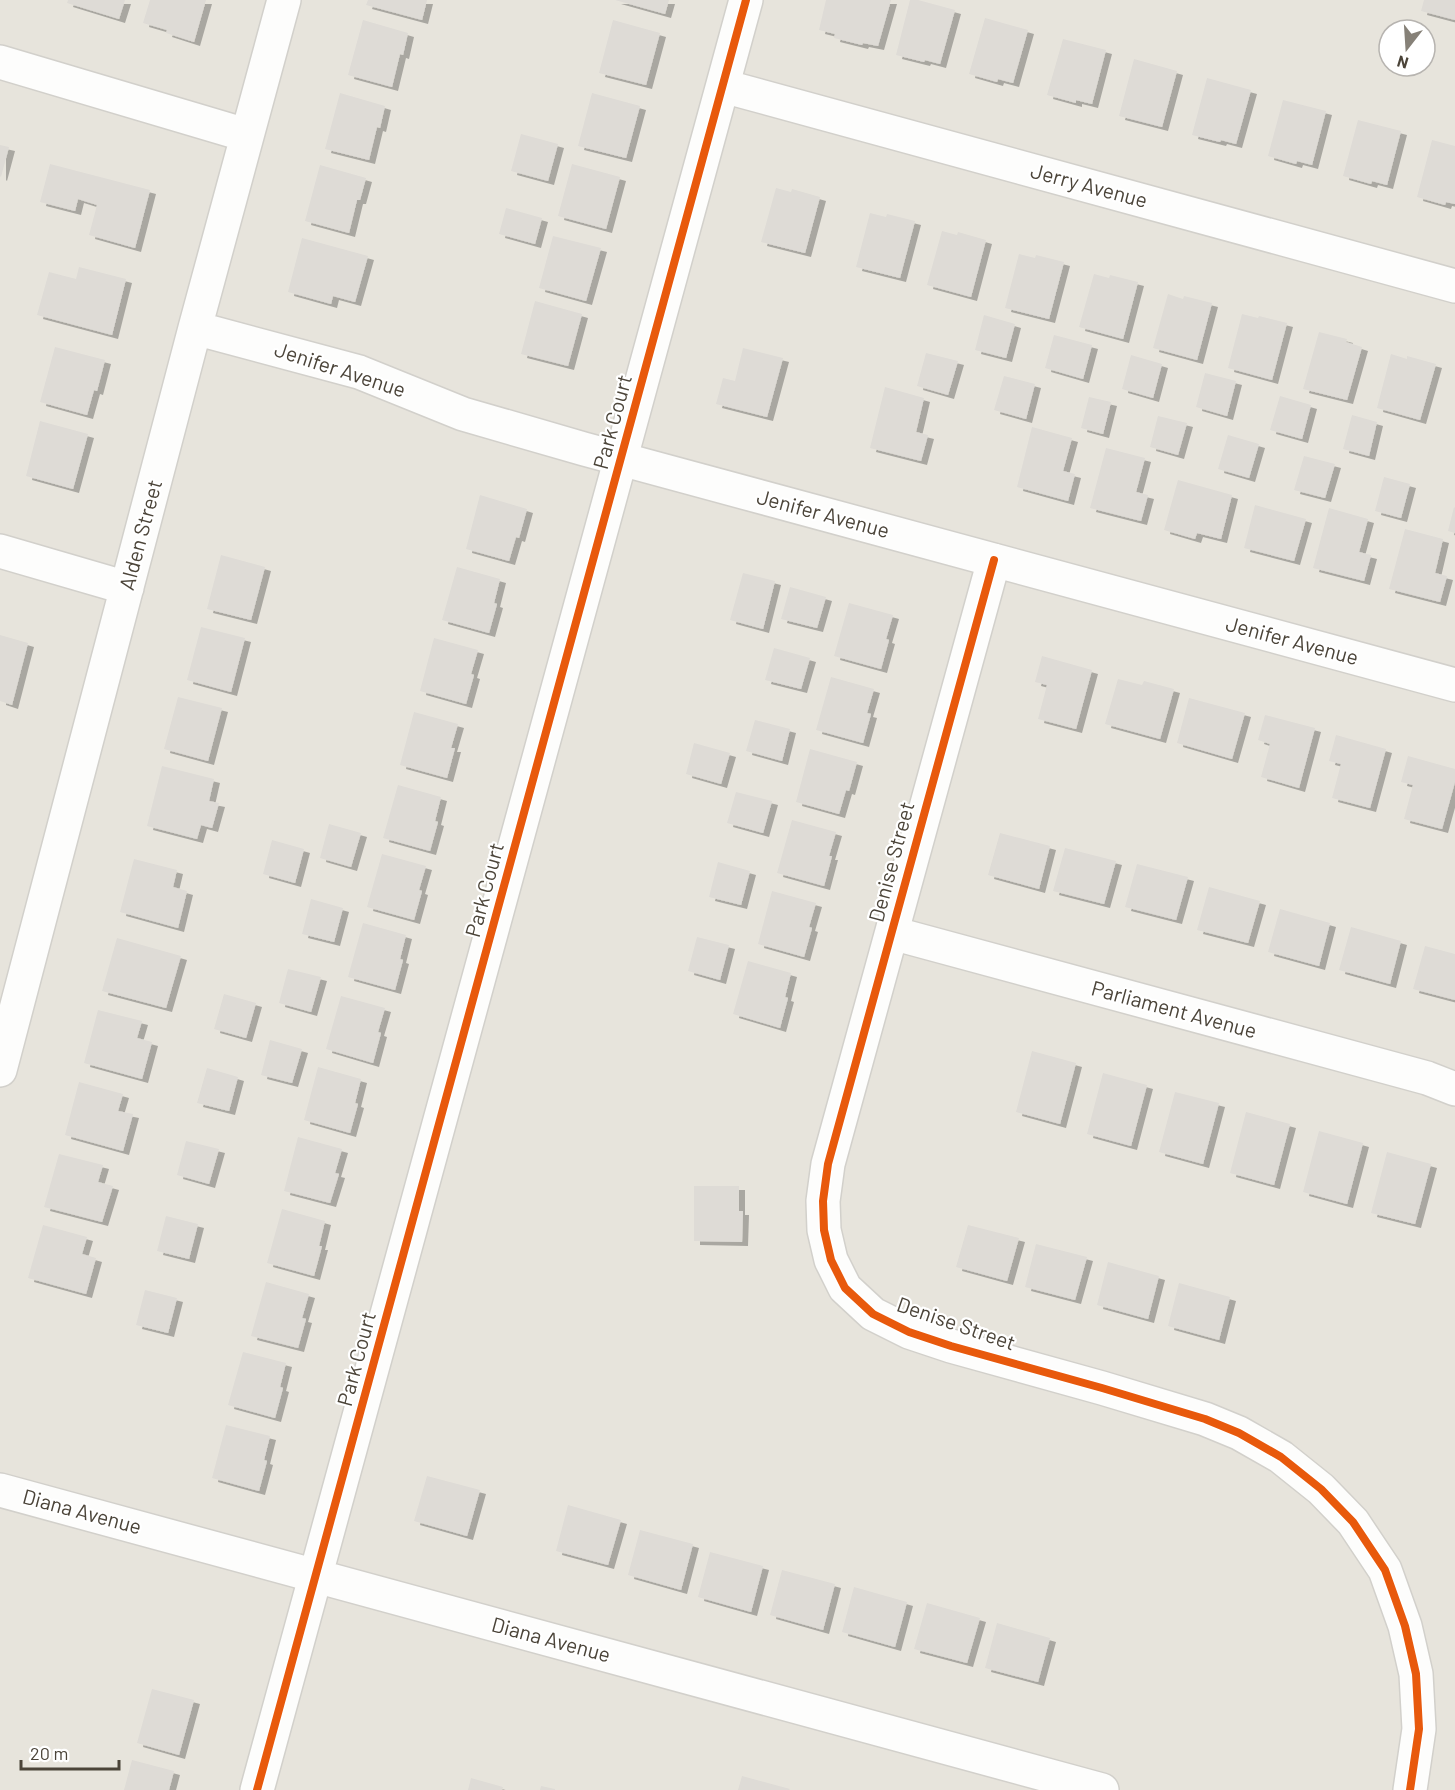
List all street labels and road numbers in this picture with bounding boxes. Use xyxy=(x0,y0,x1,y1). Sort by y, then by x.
street label: Jerry Avenue xyxy=(1028,157,1150,212)
street label: Jenifer Avenue xyxy=(272,336,409,402)
street label: Park Court xyxy=(587,372,636,471)
street label: Alden Street xyxy=(113,477,166,592)
street label: Jenifer Avenue xyxy=(754,483,892,542)
street label: Jenifer Avenue xyxy=(1223,610,1361,669)
street label: Denise Street xyxy=(862,799,919,925)
street label: Park Court xyxy=(459,840,508,939)
street label: Parliament Avenue xyxy=(1089,974,1260,1043)
street label: Denise Street xyxy=(894,1291,1019,1355)
street label: Park Court xyxy=(331,1309,380,1408)
street label: Diana Avenue xyxy=(20,1483,145,1538)
street label: Diana Avenue xyxy=(489,1611,614,1666)

